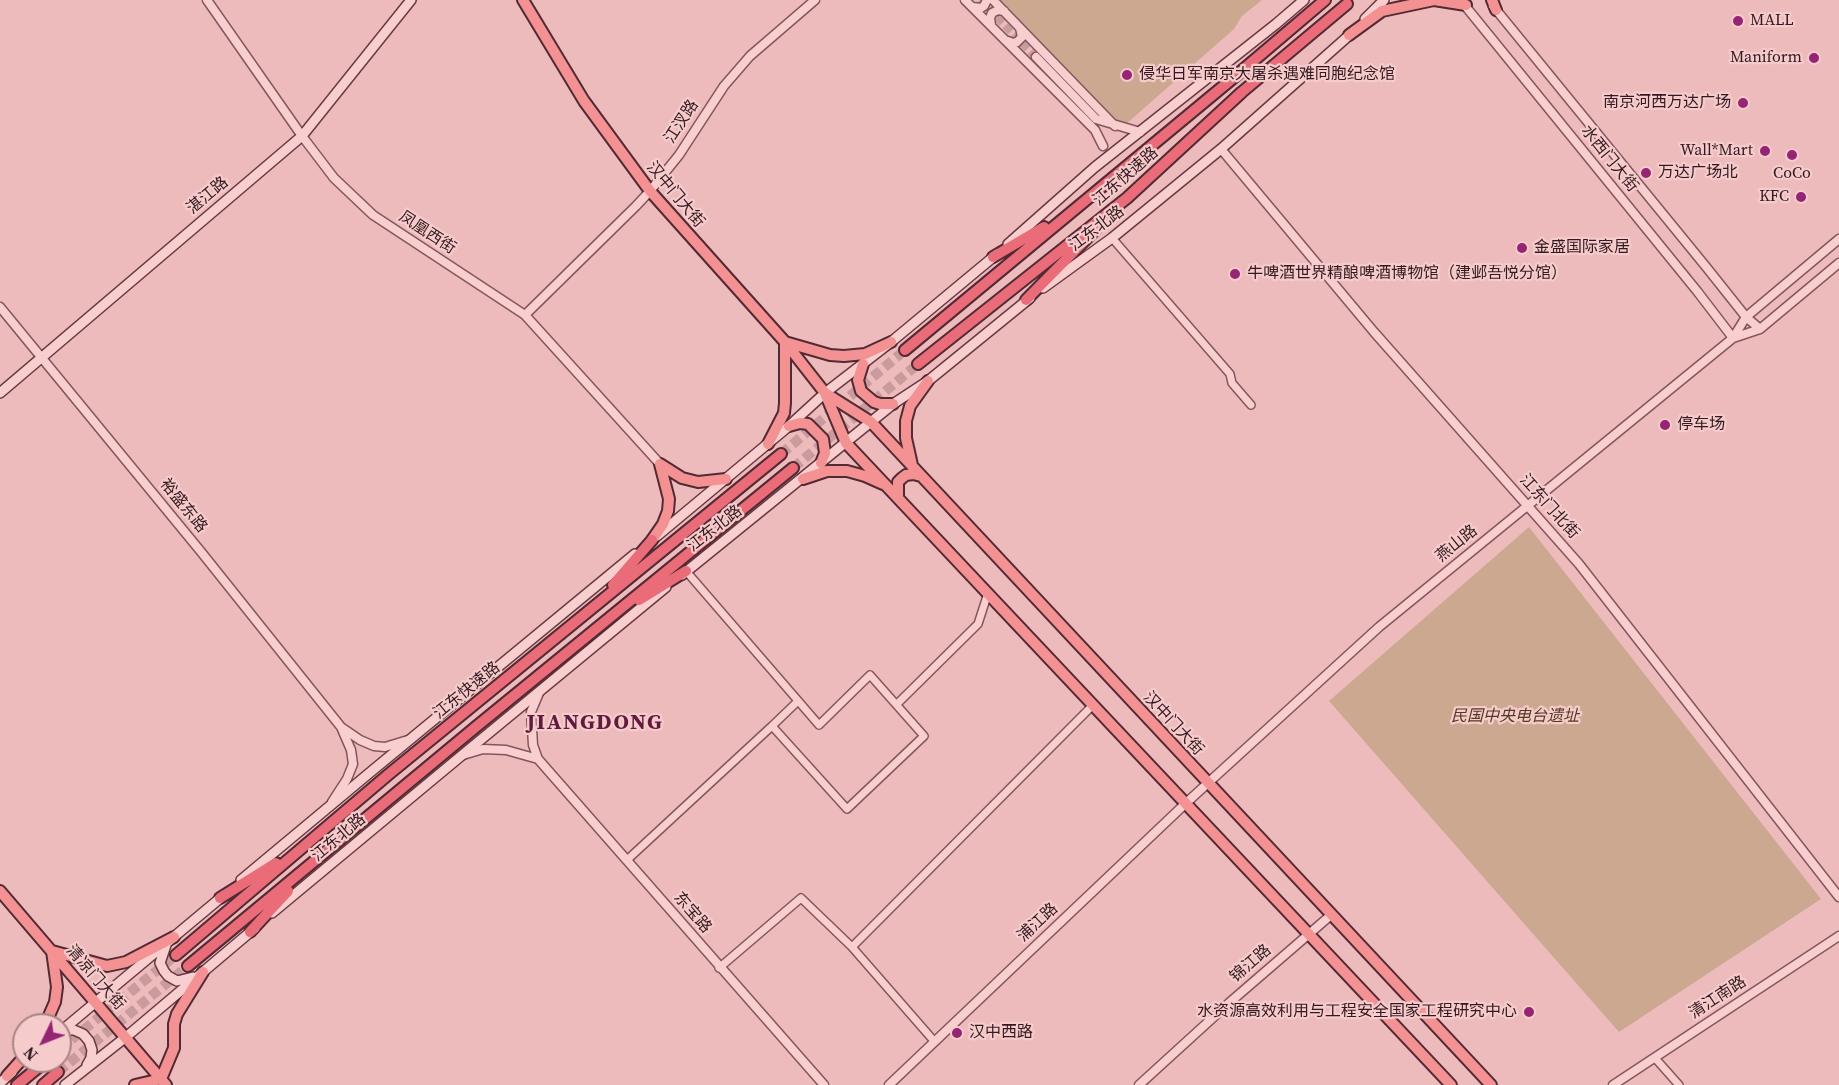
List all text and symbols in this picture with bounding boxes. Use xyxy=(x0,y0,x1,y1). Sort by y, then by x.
place label: MALL xyxy=(1750,11,1794,31)
marker: MALL xyxy=(1731,14,1745,28)
place label: Maniform xyxy=(1730,48,1802,68)
marker: Maniform xyxy=(1807,51,1821,65)
place label: 侵华日军南京大屠杀遇难同胞纪念馆 xyxy=(1139,65,1395,85)
marker: 侵华日军南京大屠杀遇难同胞纪念馆 xyxy=(1120,68,1134,82)
place label: 南京河西万达广场 xyxy=(1603,93,1731,113)
marker: 南京河西万达广场 xyxy=(1736,96,1750,110)
street label: 江汊路 xyxy=(661,97,703,147)
street label: 水西门大街 xyxy=(1576,122,1642,196)
place label: Wall*Mart xyxy=(1680,141,1753,161)
street label: 江东快速路 xyxy=(1090,144,1162,210)
marker: Wall*Mart xyxy=(1758,144,1772,158)
marker: CoCo xyxy=(1785,148,1799,162)
street label: 汉中门大街 xyxy=(642,158,708,232)
place label: 万达广场北 xyxy=(1658,163,1738,183)
place label: CoCo xyxy=(1773,164,1811,184)
marker: 万达广场北 xyxy=(1639,166,1653,180)
street label: 湛江路 xyxy=(183,173,233,219)
place label: KFC xyxy=(1759,187,1789,207)
marker: KFC xyxy=(1794,190,1808,204)
street label: 江东北路 xyxy=(1066,202,1128,256)
street label: 凤凰西街 xyxy=(395,208,459,258)
place label: 金盛国际家居 xyxy=(1534,238,1630,258)
marker: 金盛国际家居 xyxy=(1515,241,1529,255)
place label: 牛啤酒世界精酿啤酒博物馆（建邺吾悦分馆） xyxy=(1247,264,1567,284)
marker: 牛啤酒世界精酿啤酒博物馆（建邺吾悦分馆） xyxy=(1228,267,1242,281)
place label: 停车场 xyxy=(1677,415,1725,435)
marker: 停车场 xyxy=(1658,418,1672,432)
street label: 江东门北街 xyxy=(1515,471,1583,543)
street label: 裕盛东路 xyxy=(155,475,211,537)
street label: 江东北路 xyxy=(684,502,746,556)
street label: 燕山路 xyxy=(1432,521,1482,567)
street label: 江东快速路 xyxy=(430,658,504,724)
street label: 汉中门大街 xyxy=(1139,688,1207,760)
park label: 民国中央电台遗址 xyxy=(1451,707,1579,727)
district label: JIANGDONG xyxy=(527,710,663,736)
street label: 江东北路 xyxy=(308,810,370,866)
street label: 东宝路 xyxy=(669,889,715,937)
street label: 浦江路 xyxy=(1014,900,1062,946)
street label: 锦江路 xyxy=(1227,941,1275,987)
street label: 清凉门大街 xyxy=(62,942,128,1014)
street label: 清江南路 xyxy=(1686,973,1750,1023)
place label: 水资源高效利用与工程安全国家工程研究中心 xyxy=(1197,1002,1517,1022)
marker: 水资源高效利用与工程安全国家工程研究中心 xyxy=(1522,1005,1536,1019)
north arrow xyxy=(12,1013,72,1073)
place label: 汉中西路 xyxy=(969,1023,1033,1043)
marker: 汉中西路 xyxy=(950,1026,964,1040)
text: N xyxy=(18,1042,42,1066)

